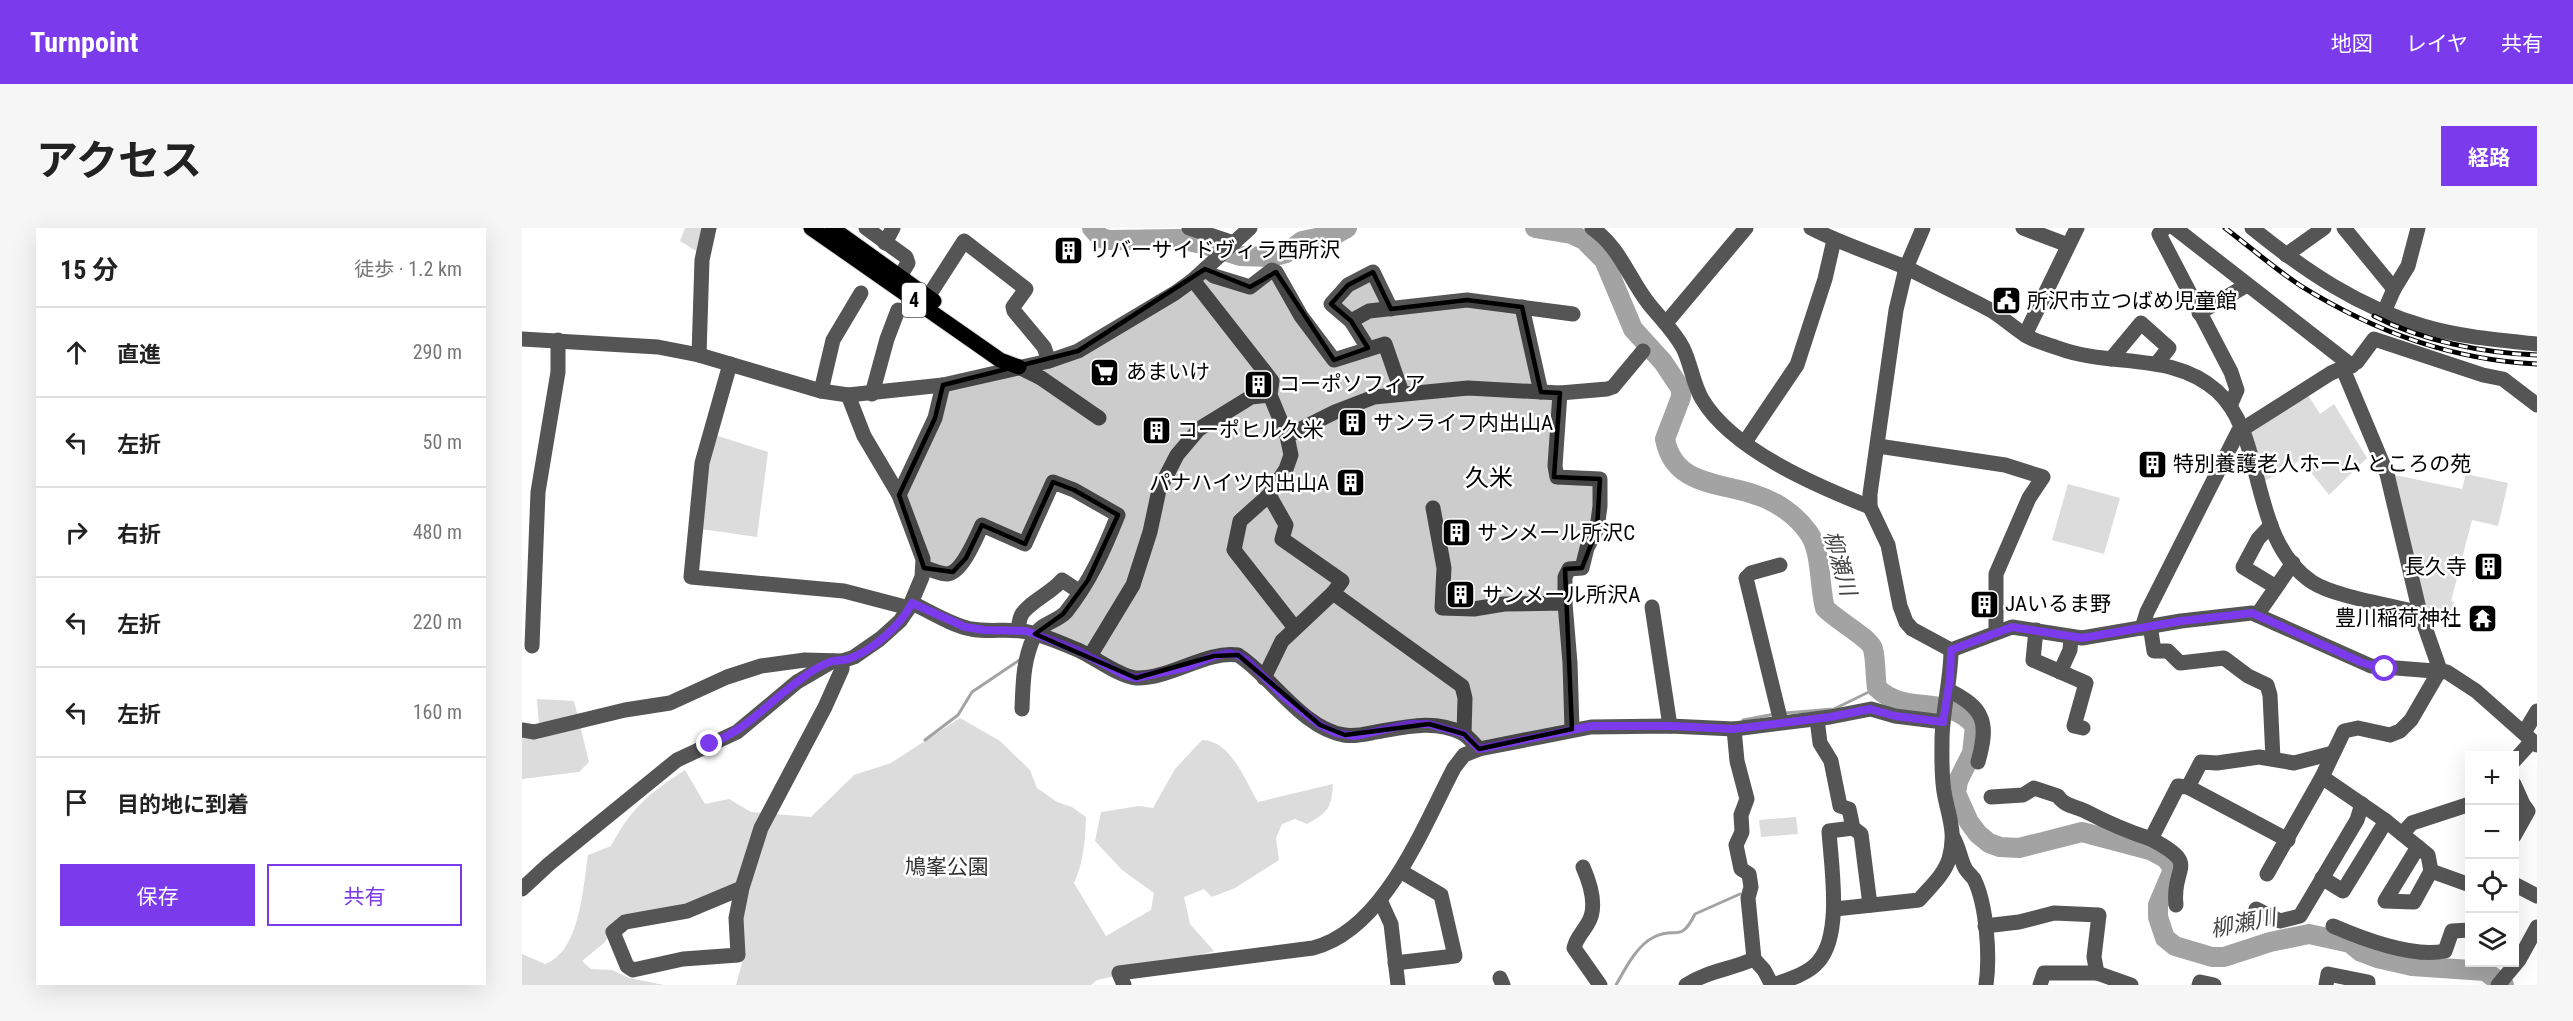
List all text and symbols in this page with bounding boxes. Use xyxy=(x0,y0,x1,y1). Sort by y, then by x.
text: Turnpoint xyxy=(30,26,138,59)
text: 地図 xyxy=(2331,32,2373,56)
text: レイヤ xyxy=(2406,32,2468,56)
text: 共有 xyxy=(2501,32,2543,56)
button: 経路 xyxy=(2441,126,2537,186)
text: アクセス xyxy=(36,136,202,185)
building icon: リバーサイドヴィラ西所沢 xyxy=(1052,234,1084,266)
place label: リバーサイドヴィラ西所沢 xyxy=(1089,238,1341,262)
text: 15 分 xyxy=(60,255,118,285)
text: 徒歩 · 1.2 km xyxy=(354,257,462,281)
road number: 4 xyxy=(902,283,926,317)
public building icon: 所沢市立つばめ児童館 xyxy=(1990,285,2022,317)
place label: 所沢市立つばめ児童館 xyxy=(2027,289,2237,313)
icon: ahead xyxy=(60,336,93,369)
text: 290 m xyxy=(413,340,462,364)
text: 直進 xyxy=(117,342,161,367)
supermarket icon: あまいけ xyxy=(1089,356,1121,388)
place label: あまいけ xyxy=(1126,360,1210,384)
building icon: コーポソフィア xyxy=(1242,368,1274,400)
place label: コーポソフィア xyxy=(1279,372,1426,396)
building icon: サンライフ内出山A xyxy=(1336,407,1368,439)
place label: サンライフ内出山A xyxy=(1373,411,1553,435)
building icon: コーポヒル久米 xyxy=(1140,414,1172,446)
place label: コーポヒル久米 xyxy=(1177,418,1324,442)
icon: left xyxy=(60,426,93,459)
text: 50 m xyxy=(423,430,462,454)
text: 左折 xyxy=(117,432,161,457)
building icon: 特別養護老人ホーム ところの苑 xyxy=(2136,448,2168,480)
place label: 特別養護老人ホーム ところの苑 xyxy=(2173,452,2471,476)
district label: 久米 xyxy=(1465,464,1513,492)
building icon: パナハイツ内出山A xyxy=(1334,467,1366,499)
place label: パナハイツ内出山A xyxy=(1149,471,1329,495)
icon: right xyxy=(60,516,93,549)
building icon: サンメール所沢C xyxy=(1440,517,1472,549)
text: 480 m xyxy=(413,520,462,544)
place label: サンメール所沢C xyxy=(1477,521,1635,545)
text: 右折 xyxy=(117,522,161,547)
water label: 柳瀬川 xyxy=(1819,528,1862,600)
building icon: 長久寺 xyxy=(2472,551,2504,583)
place label: 長久寺 xyxy=(2404,555,2467,579)
building icon: サンメール所沢A xyxy=(1445,579,1477,611)
place label: サンメール所沢A xyxy=(1482,583,1640,607)
building icon: JAいるま野 xyxy=(1968,588,2000,620)
place label: JAいるま野 xyxy=(2005,592,2111,616)
temple icon: 豊川稲荷神社 xyxy=(2466,602,2498,634)
icon: left xyxy=(60,606,93,639)
place label: 豊川稲荷神社 xyxy=(2335,606,2461,630)
text: 220 m xyxy=(413,610,462,634)
text: 左折 xyxy=(117,612,161,637)
route start xyxy=(2371,655,2397,681)
icon: left xyxy=(60,696,93,729)
text: 160 m xyxy=(413,700,462,724)
text: 左折 xyxy=(117,702,161,727)
route end xyxy=(696,730,722,756)
map controls xyxy=(2465,751,2519,967)
button: + xyxy=(2465,751,2519,805)
icon: arrive xyxy=(60,786,93,819)
text: 目的地に到着 xyxy=(117,792,249,817)
button: − xyxy=(2465,805,2519,859)
park label: 鳩峯公園 xyxy=(905,855,989,879)
button: locate xyxy=(2465,859,2519,913)
button: 保存 xyxy=(60,864,255,926)
button: 共有 xyxy=(267,864,462,926)
water label: 柳瀬川 xyxy=(2208,904,2280,942)
button: layers xyxy=(2465,913,2519,967)

